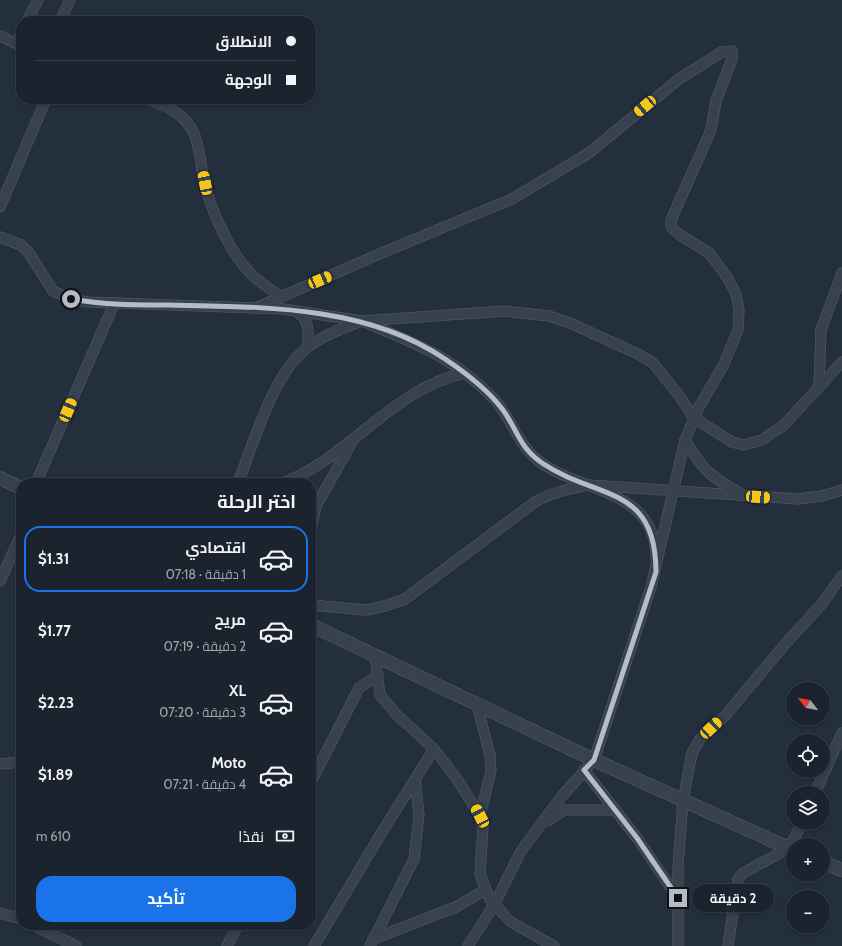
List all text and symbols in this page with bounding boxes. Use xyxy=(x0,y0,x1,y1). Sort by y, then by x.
text: الانطلاق xyxy=(216,33,272,51)
text: الوجهة xyxy=(225,71,272,89)
car xyxy=(632,94,658,118)
car xyxy=(197,170,213,196)
car xyxy=(307,270,333,290)
route start xyxy=(62,290,80,308)
car xyxy=(58,397,78,423)
car xyxy=(746,490,770,504)
text: اختر الرحلة xyxy=(217,491,296,513)
text: اقتصادي xyxy=(186,539,246,557)
icon: car xyxy=(258,541,294,577)
text: $1.31 xyxy=(38,550,69,568)
text: 1 دقيقة · 07:18 xyxy=(166,566,246,582)
text: مريح xyxy=(214,611,246,629)
icon: car xyxy=(258,613,294,649)
text: $1.77 xyxy=(38,622,71,640)
text: 2 دقيقة · 07:19 xyxy=(164,638,246,654)
text: XL xyxy=(229,682,246,700)
north arrow xyxy=(786,682,830,726)
map controls xyxy=(786,682,830,934)
icon: car xyxy=(258,685,294,721)
text: $2.23 xyxy=(38,694,74,712)
text: 3 دقيقة · 07:20 xyxy=(159,704,246,720)
car xyxy=(698,715,724,741)
button: locate xyxy=(786,734,830,778)
text: Moto xyxy=(212,754,246,772)
icon: car xyxy=(258,757,294,793)
text: $1.89 xyxy=(38,766,73,784)
text: 4 دقيقة · 07:21 xyxy=(164,776,246,792)
button: layers xyxy=(786,786,830,830)
car xyxy=(469,803,491,829)
icon: cash xyxy=(274,825,296,847)
text: 610 m xyxy=(36,828,71,844)
text: نقدًا xyxy=(238,828,264,846)
button: + xyxy=(786,838,830,882)
button: تأكيد xyxy=(36,876,296,922)
callout: 2 دقيقة xyxy=(692,884,774,912)
route end xyxy=(669,889,687,907)
text: 2 دقيقة xyxy=(710,890,756,906)
button: − xyxy=(786,890,830,934)

